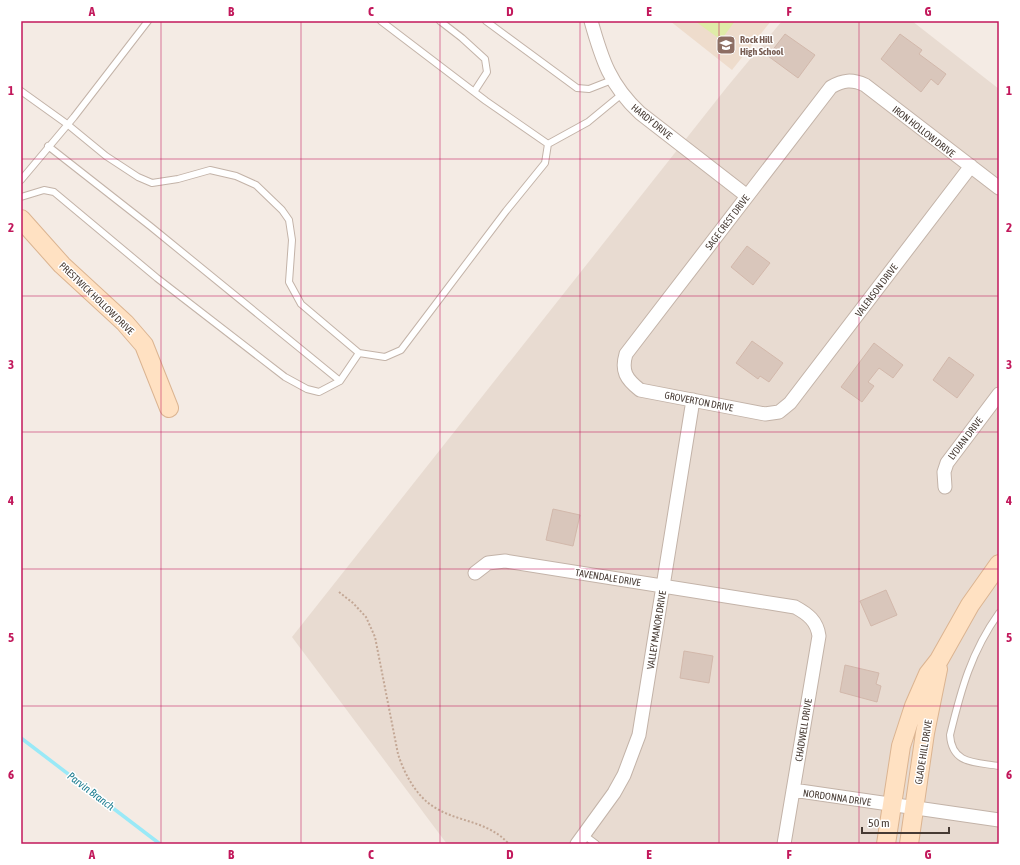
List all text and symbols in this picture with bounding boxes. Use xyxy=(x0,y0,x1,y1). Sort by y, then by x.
text: A xyxy=(88,4,96,19)
text: B xyxy=(228,4,235,19)
text: C xyxy=(368,4,374,19)
text: D xyxy=(506,4,514,19)
text: E xyxy=(646,4,652,19)
text: F xyxy=(786,4,792,19)
text: G xyxy=(925,4,932,19)
school or university icon: Rock Hill High School xyxy=(715,34,737,56)
place label: Rock Hill High School xyxy=(740,34,784,57)
text: 1 xyxy=(8,83,14,98)
text: 1 xyxy=(1006,83,1012,98)
street label: HARDY DRIVE xyxy=(629,102,675,142)
street label: IRON HOLLOW DRIVE xyxy=(890,104,958,160)
street label: SAGE CREST DRIVE xyxy=(703,192,752,252)
text: 2 xyxy=(8,220,14,235)
text: 2 xyxy=(1006,220,1012,235)
street label: PRESTWICK HOLLOW DRIVE xyxy=(57,260,137,337)
street label: VALENSON DRIVE xyxy=(853,261,900,319)
text: 3 xyxy=(8,357,14,372)
text: 3 xyxy=(1006,357,1012,372)
street label: GROVERTON DRIVE xyxy=(664,389,735,414)
street label: LYDIAN DRIVE xyxy=(946,414,985,462)
text: 4 xyxy=(7,493,14,508)
text: 4 xyxy=(1005,493,1012,508)
street label: TAVENDALE DRIVE xyxy=(574,567,642,588)
street label: VALLEY MANOR DRIVE xyxy=(645,589,668,670)
text: 5 xyxy=(8,630,14,645)
text: 5 xyxy=(1006,630,1012,645)
street label: CHADWELL DRIVE xyxy=(793,697,814,762)
street label: GLADE HILL DRIVE xyxy=(913,718,934,785)
text: 6 xyxy=(8,767,14,782)
text: 6 xyxy=(1006,767,1012,782)
water label: Parvin Branch xyxy=(65,769,117,813)
street label: NORDONNA DRIVE xyxy=(802,787,872,808)
scale bar xyxy=(862,809,949,835)
text: 50 m xyxy=(868,816,890,830)
text: A xyxy=(88,847,96,862)
text: B xyxy=(228,847,235,862)
text: C xyxy=(368,847,374,862)
text: D xyxy=(506,847,514,862)
text: E xyxy=(646,847,652,862)
text: F xyxy=(786,847,792,862)
text: G xyxy=(925,847,932,862)

